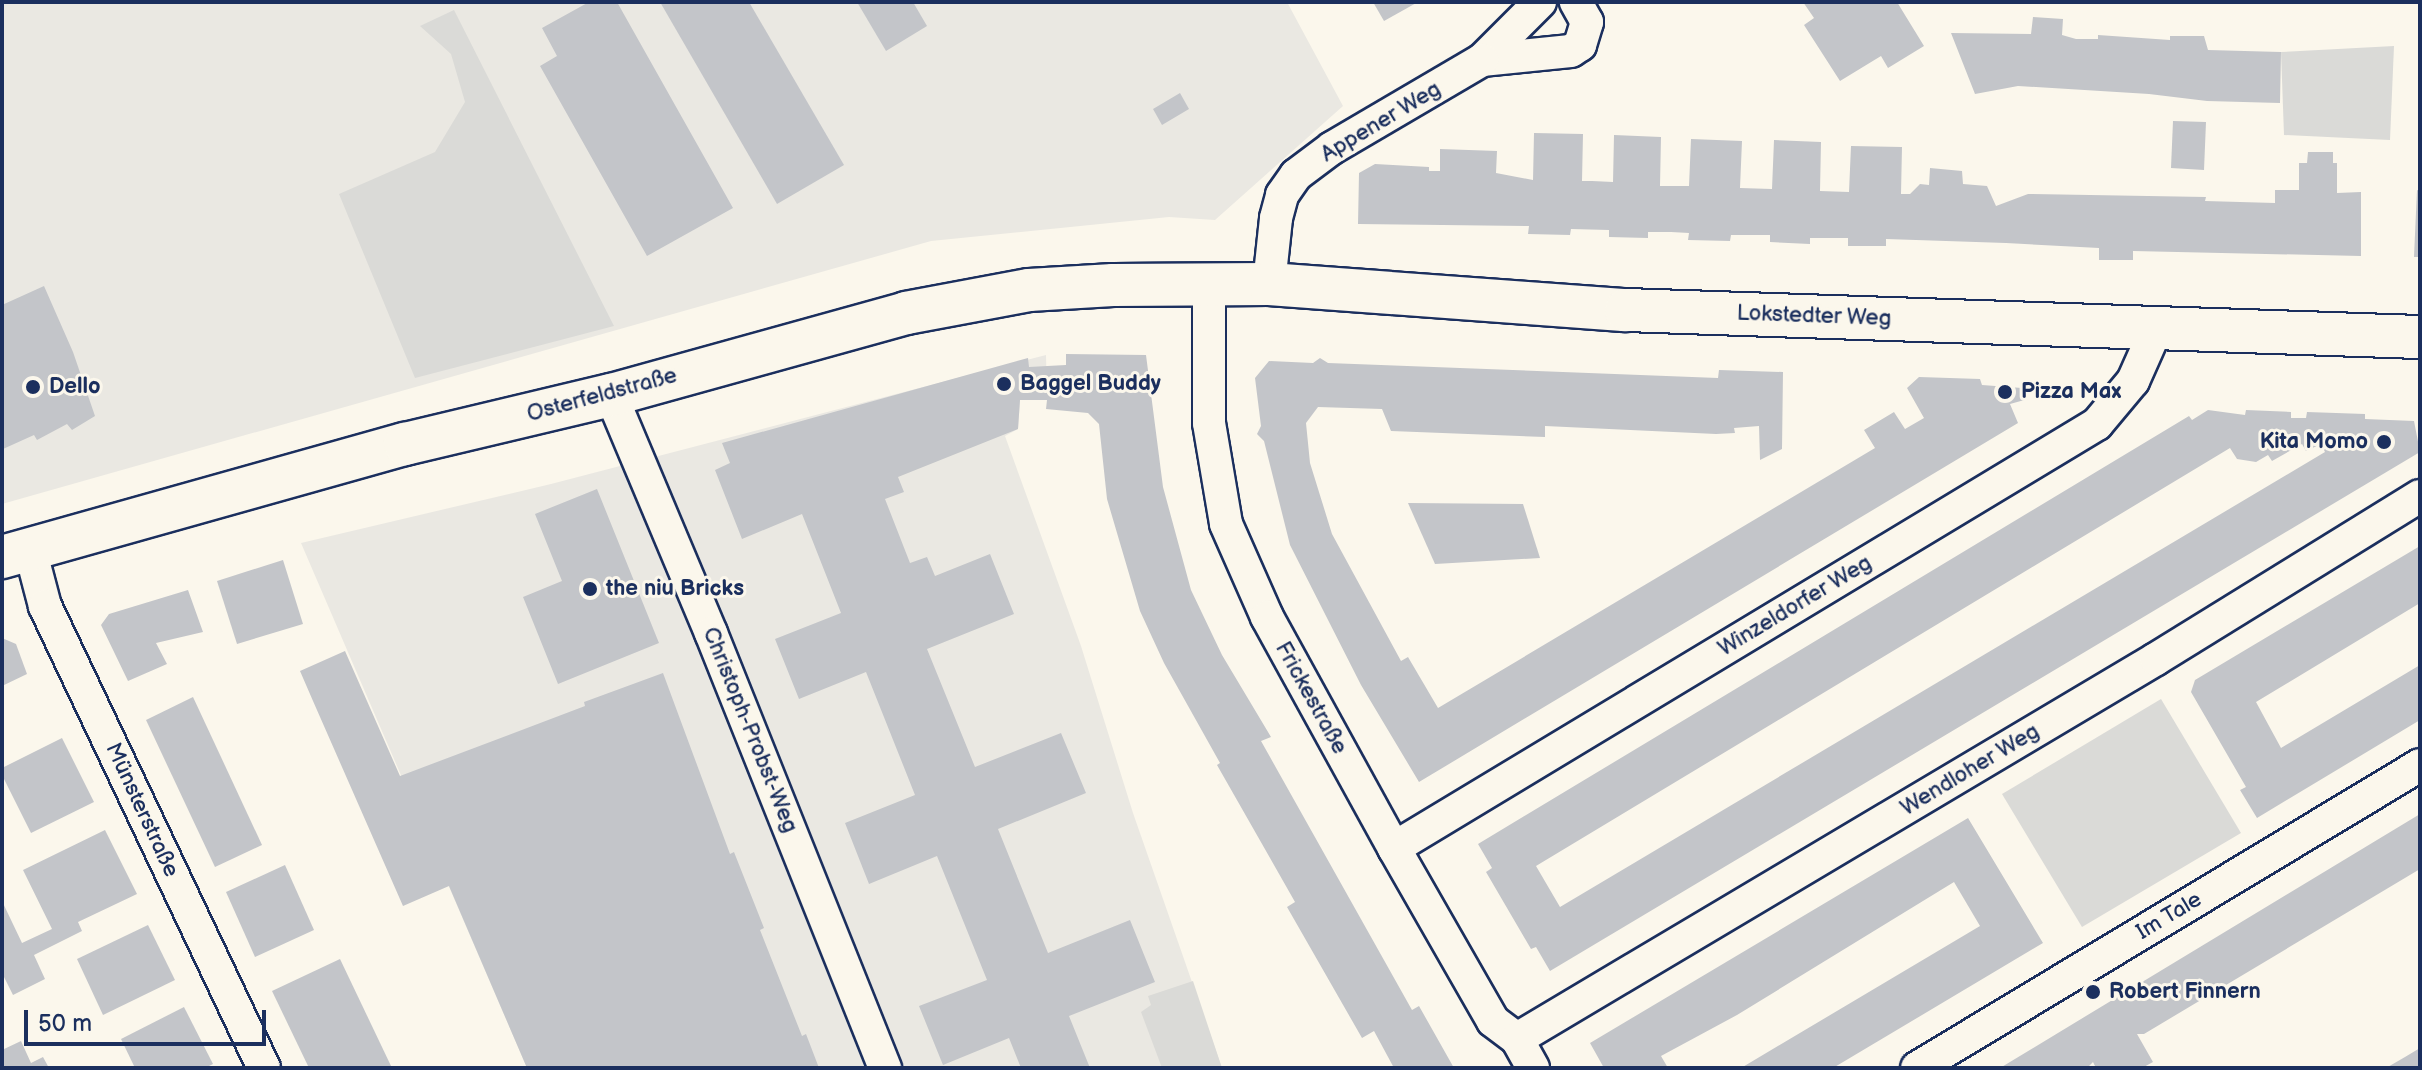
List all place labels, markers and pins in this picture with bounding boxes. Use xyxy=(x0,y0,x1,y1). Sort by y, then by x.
place label: Baggel Buddy xyxy=(1020,371,1161,397)
place label: Dello xyxy=(49,374,101,400)
marker: Baggel Buddy xyxy=(995,375,1013,393)
marker: Dello xyxy=(24,378,42,396)
place label: Pizza Max xyxy=(2021,379,2121,405)
marker: Pizza Max xyxy=(1996,383,2014,401)
place label: Kita Momo xyxy=(2260,429,2368,455)
marker: Kita Momo xyxy=(2375,433,2393,451)
place label: the niu Bricks xyxy=(606,576,744,602)
marker: the niu Bricks xyxy=(581,580,599,598)
place label: Robert Finnern xyxy=(2109,979,2261,1005)
marker: Robert Finnern xyxy=(2084,983,2102,1001)

